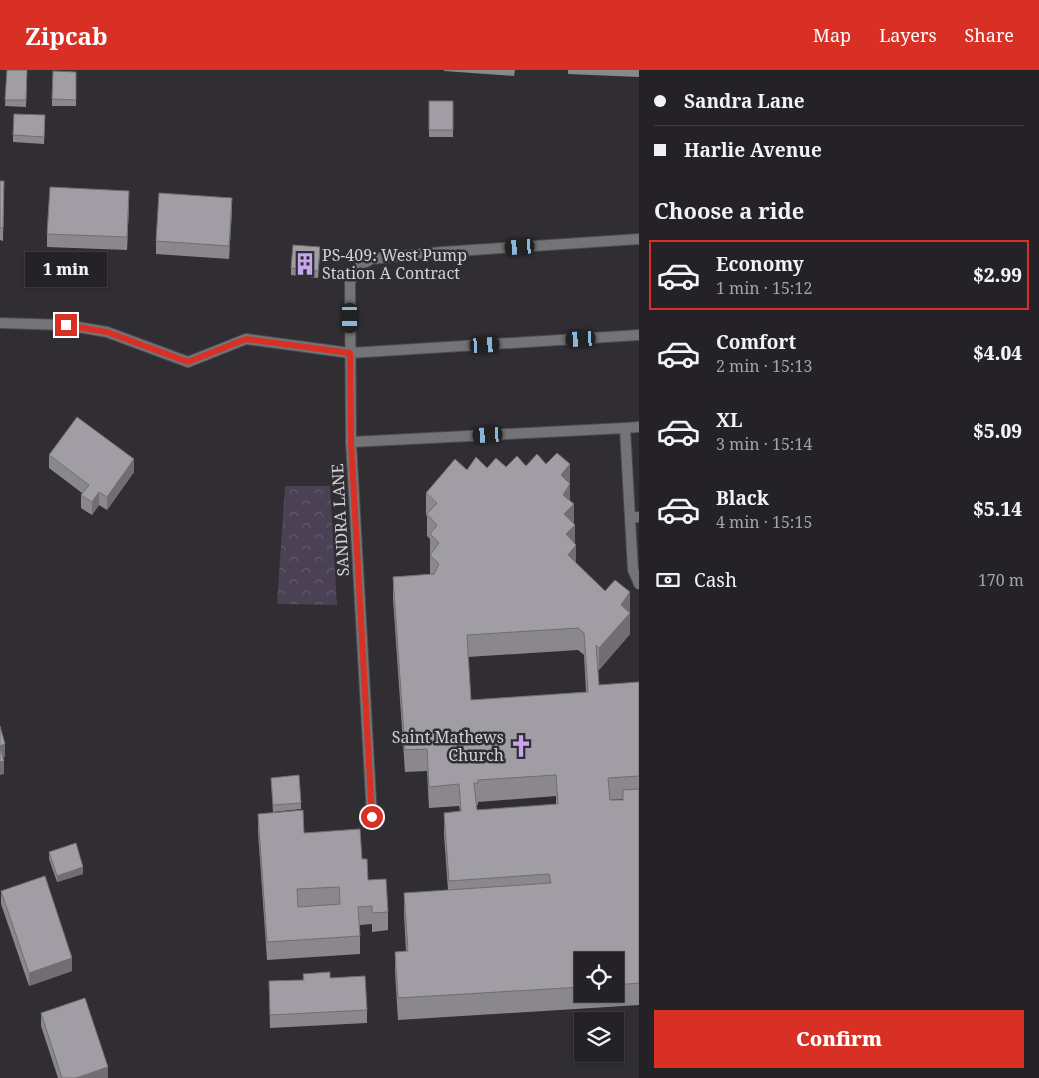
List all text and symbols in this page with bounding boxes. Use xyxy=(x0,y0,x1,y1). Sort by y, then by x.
text: Zipcab xyxy=(25,19,108,52)
text: Map xyxy=(813,23,851,47)
text: Layers xyxy=(879,23,937,47)
text: Share xyxy=(965,23,1014,47)
text: Sandra Lane xyxy=(684,88,805,114)
text: Harlie Avenue xyxy=(684,137,822,163)
text: Choose a ride xyxy=(654,195,804,225)
car xyxy=(504,238,535,256)
place label: PS-409: West Pump Station A Contract xyxy=(322,244,467,284)
building icon: PS-409: West Pump Station A Contract xyxy=(292,251,318,277)
text: Economy xyxy=(716,251,804,277)
callout: 1 min xyxy=(25,252,107,288)
icon: car xyxy=(656,253,701,298)
text: 1 min xyxy=(43,258,89,280)
text: $2.99 xyxy=(973,262,1022,288)
text: 1 min · 15:12 xyxy=(716,277,812,299)
car xyxy=(342,303,357,333)
route end xyxy=(55,314,77,336)
text: Comfort xyxy=(716,329,796,355)
car xyxy=(565,331,596,347)
icon: car xyxy=(656,331,701,376)
car xyxy=(469,337,500,353)
text: $4.04 xyxy=(973,340,1022,366)
text: 2 min · 15:13 xyxy=(716,355,812,377)
text: XL xyxy=(716,407,742,433)
icon: car xyxy=(656,409,701,454)
text: $5.09 xyxy=(973,418,1022,444)
car xyxy=(472,427,503,443)
text: 3 min · 15:14 xyxy=(716,433,812,455)
street label: SANDRA LANE xyxy=(326,463,354,577)
text: Black xyxy=(716,485,769,511)
icon: car xyxy=(656,487,701,532)
text: $5.14 xyxy=(973,496,1022,522)
text: 4 min · 15:15 xyxy=(716,511,812,533)
icon: cash xyxy=(654,566,682,594)
text: Cash xyxy=(694,567,737,593)
text: 170 m xyxy=(978,569,1024,591)
place label: Saint Mathews Church xyxy=(392,726,504,766)
church icon: Saint Mathews Church xyxy=(508,733,534,759)
route start xyxy=(361,806,383,828)
map controls xyxy=(574,952,624,1062)
button: locate xyxy=(574,952,624,1002)
button: Confirm xyxy=(654,1010,1024,1068)
button: layers xyxy=(574,1012,624,1062)

